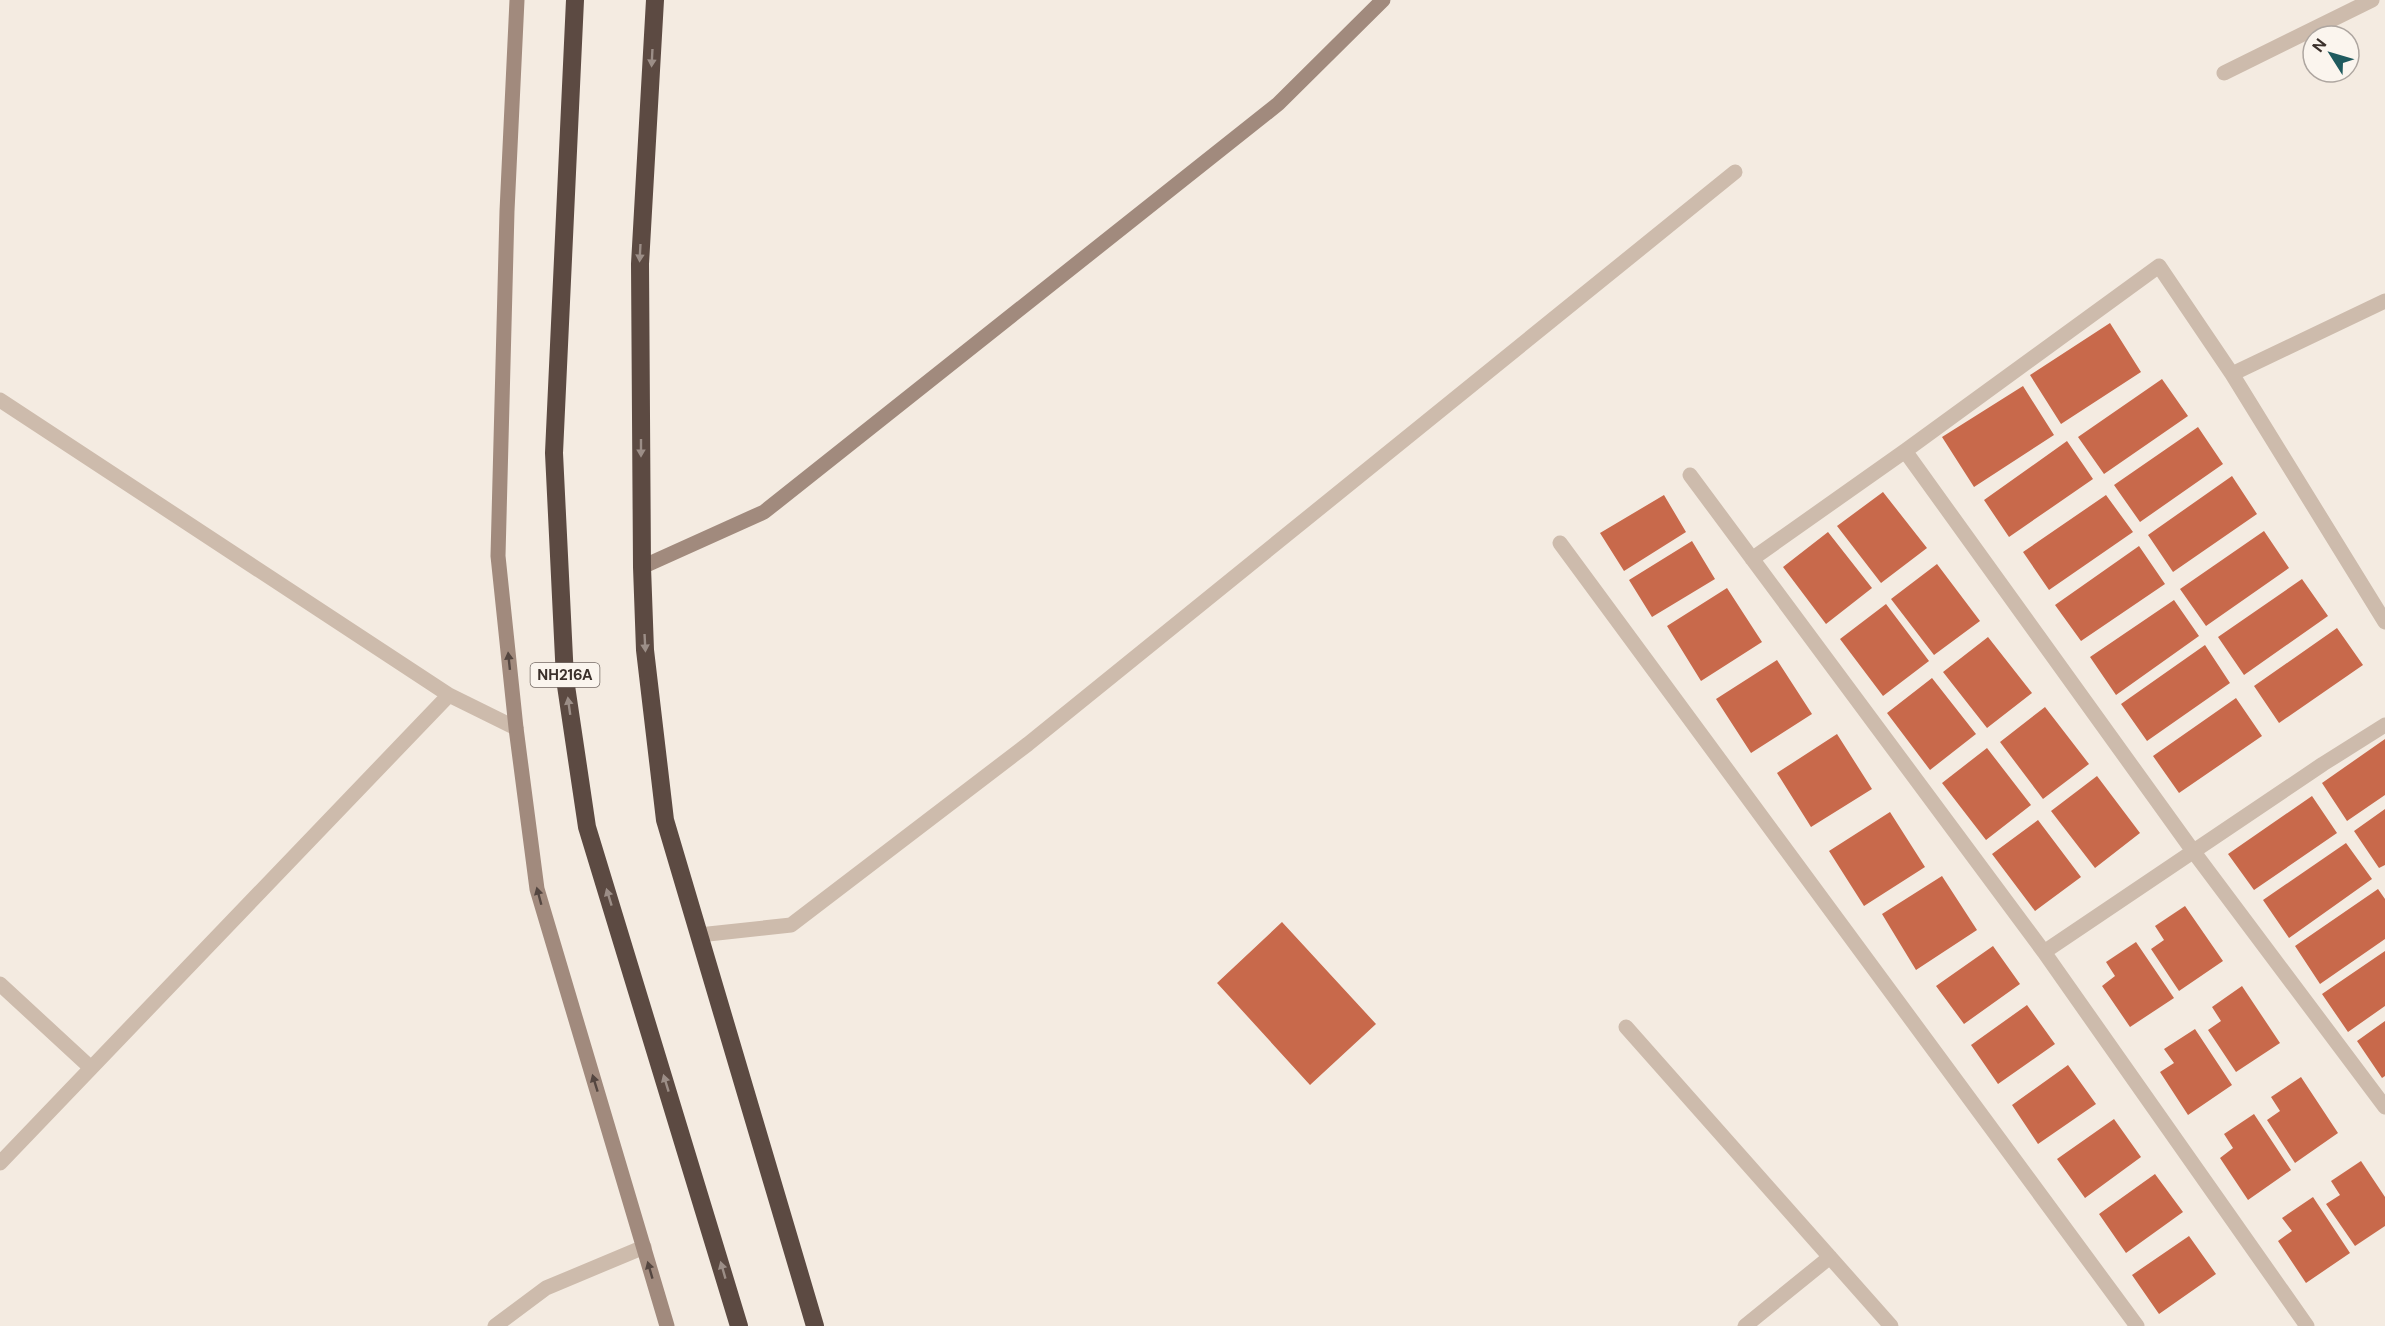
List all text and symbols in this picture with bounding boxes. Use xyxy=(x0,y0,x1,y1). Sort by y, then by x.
north arrow xyxy=(2301,24,2361,84)
text: N xyxy=(2308,34,2331,56)
one-way arrow xyxy=(647,49,656,68)
one-way arrow xyxy=(636,244,645,263)
one-way arrow xyxy=(636,439,646,458)
one-way arrow xyxy=(640,633,649,652)
one-way arrow xyxy=(504,652,514,671)
road number: NH216A xyxy=(530,663,600,687)
one-way arrow xyxy=(565,697,574,716)
one-way arrow xyxy=(534,887,544,905)
one-way arrow xyxy=(604,888,613,906)
one-way arrow xyxy=(590,1074,599,1092)
one-way arrow xyxy=(661,1074,670,1092)
one-way arrow xyxy=(645,1261,654,1279)
one-way arrow xyxy=(717,1261,727,1279)

